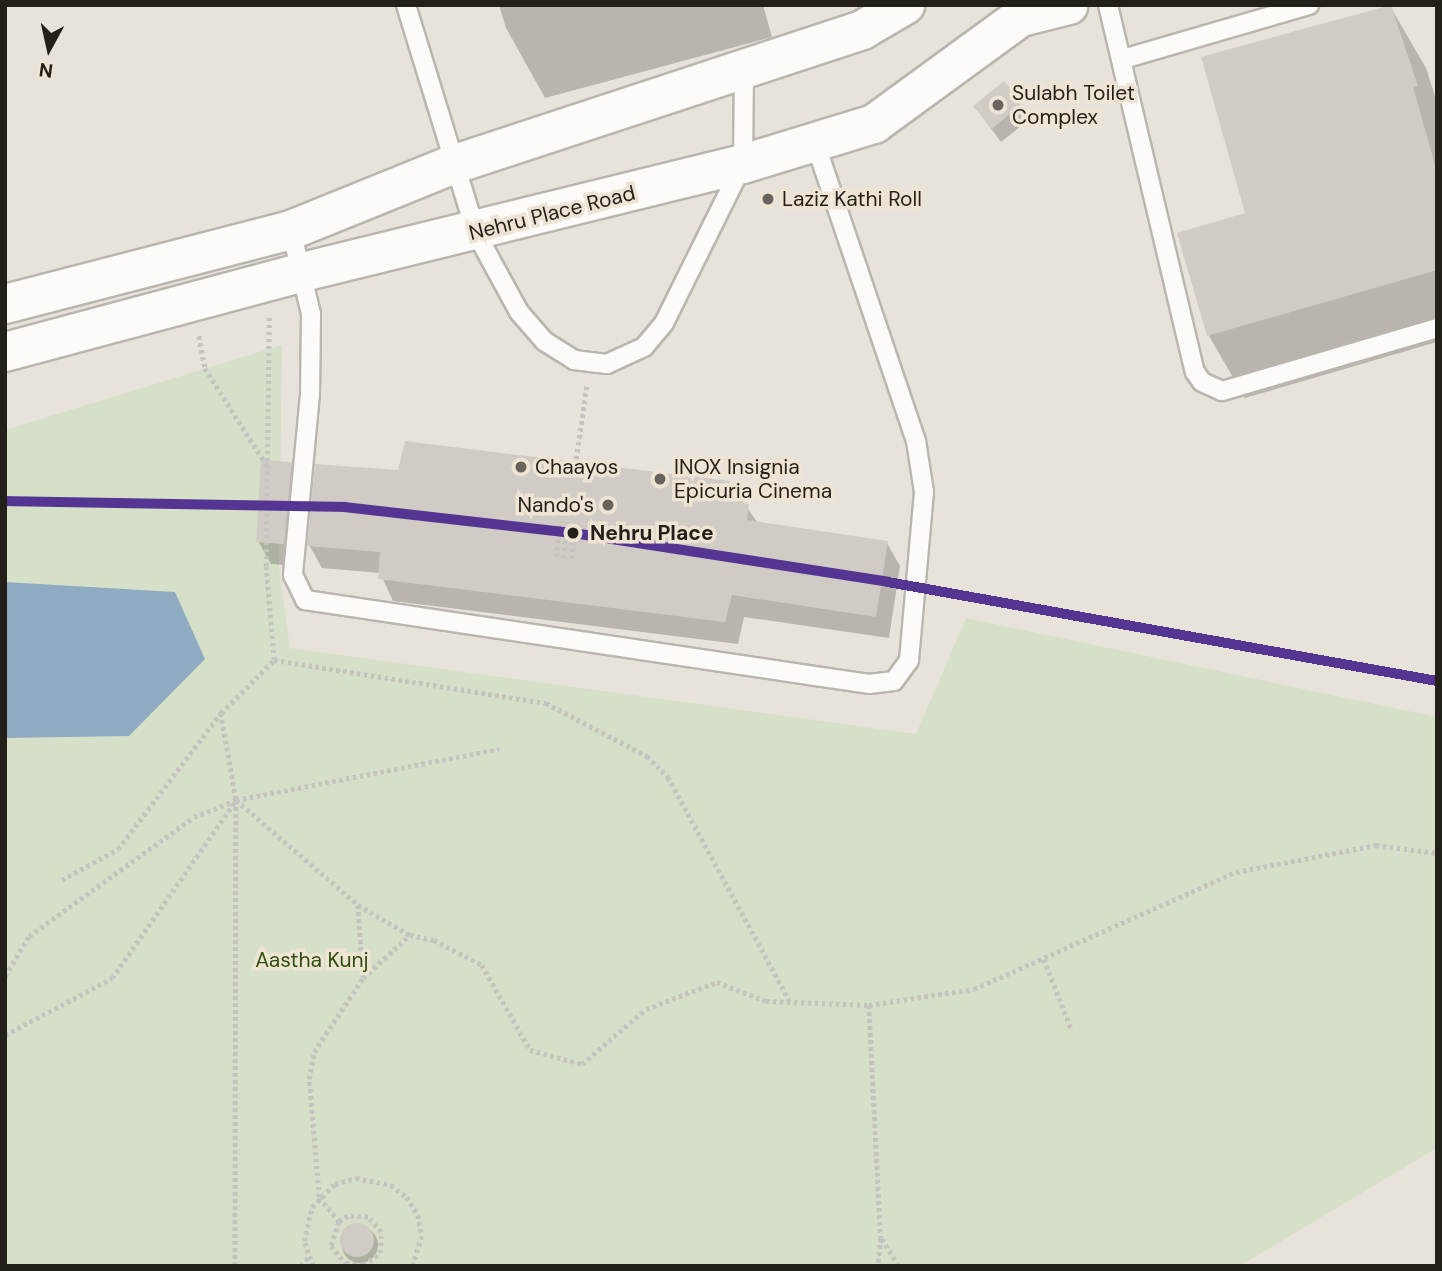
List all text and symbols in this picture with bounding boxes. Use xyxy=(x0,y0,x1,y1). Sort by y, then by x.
north arrow xyxy=(14,14,84,84)
text: N xyxy=(37,57,55,84)
place label: Sulabh Toilet Complex xyxy=(1012,80,1135,130)
marker: Sulabh Toilet Complex xyxy=(990,97,1006,113)
street label: Nehru Place Road xyxy=(466,180,638,246)
place label: Laziz Kathi Roll xyxy=(782,186,922,212)
marker: Laziz Kathi Roll xyxy=(760,191,776,207)
place label: Chaayos xyxy=(535,454,618,480)
place label: INOX Insignia Epicuria Cinema xyxy=(674,454,832,504)
marker: Chaayos xyxy=(513,459,529,475)
marker: INOX Insignia Epicuria Cinema xyxy=(652,471,668,487)
place label: Nando's xyxy=(517,492,594,518)
marker: Nando's xyxy=(600,497,616,513)
place label: Nehru Place xyxy=(590,520,714,546)
marker: Nehru Place xyxy=(562,522,584,544)
park label: Aastha Kunj xyxy=(255,947,369,973)

